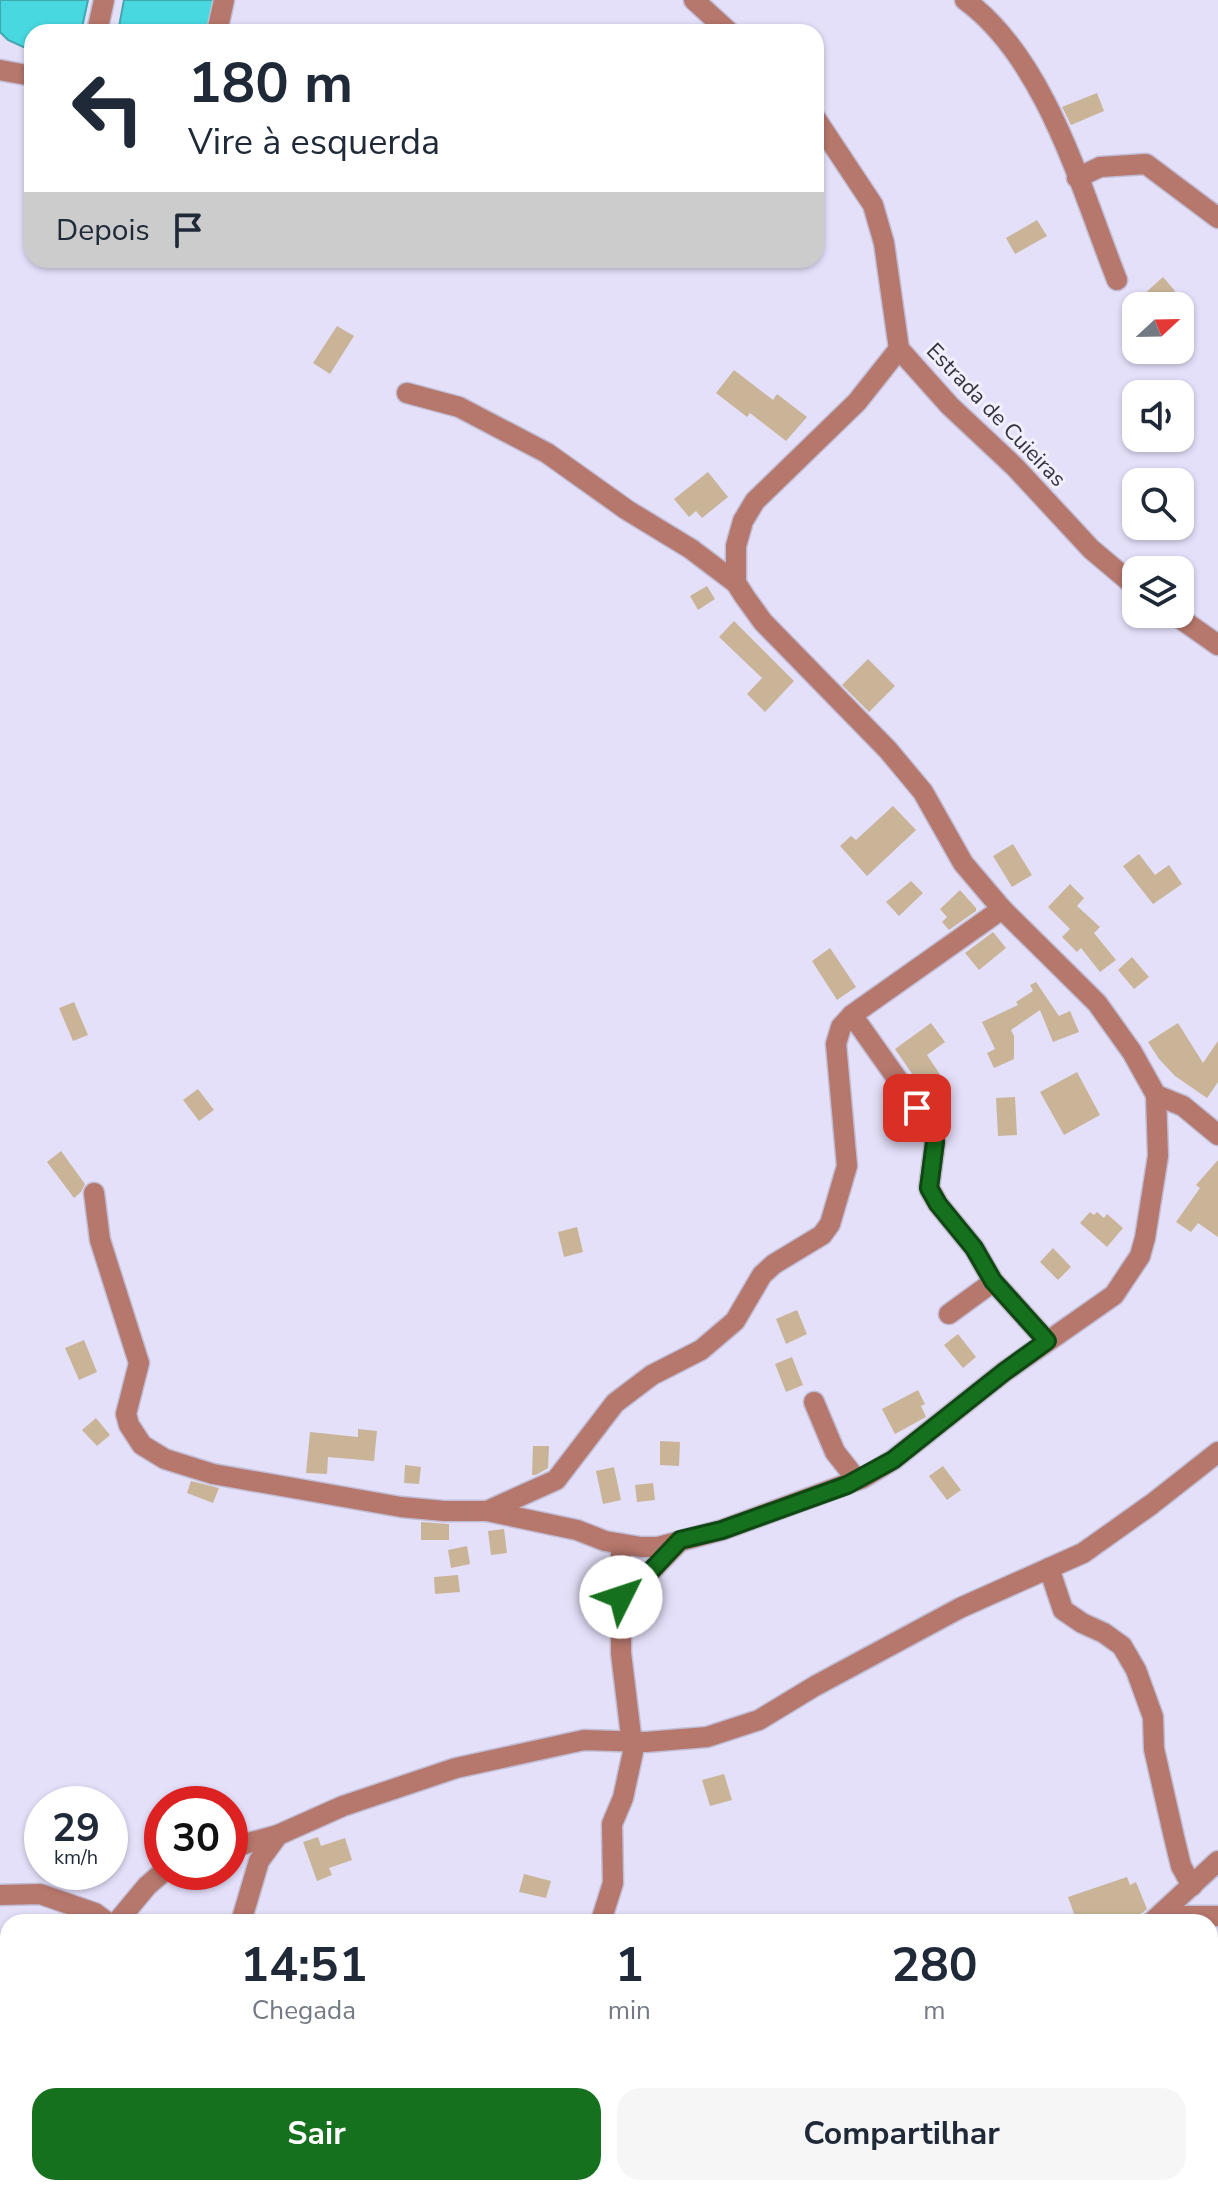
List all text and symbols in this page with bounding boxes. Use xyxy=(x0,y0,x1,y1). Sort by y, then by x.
text: 180 m xyxy=(188,45,353,122)
icon: left xyxy=(56,56,160,160)
text: Vire à esquerda xyxy=(188,118,440,167)
icon: arrive xyxy=(166,208,210,252)
text: Depois xyxy=(56,210,150,251)
north arrow xyxy=(1122,292,1194,364)
map controls xyxy=(1122,292,1194,628)
street label: Estrada de Cuieiras xyxy=(919,336,1073,494)
button: sound xyxy=(1122,380,1194,452)
button: search xyxy=(1122,468,1194,540)
button: layers xyxy=(1122,556,1194,628)
pin xyxy=(883,1074,951,1142)
icon: arrive xyxy=(895,1086,939,1130)
position arrow xyxy=(579,1555,663,1639)
speed limit sign: 30 xyxy=(144,1786,248,1890)
text: 29 xyxy=(52,1801,100,1855)
text: km/h xyxy=(54,1844,98,1871)
text: 14:51 xyxy=(240,1932,367,1998)
text: 1 xyxy=(615,1932,644,1998)
text: 280 xyxy=(891,1932,978,1998)
text: Chegada xyxy=(252,1993,356,2028)
text: min xyxy=(608,1993,651,2028)
text: m xyxy=(923,1993,946,2028)
button: Sair xyxy=(32,2088,601,2180)
button: Compartilhar xyxy=(617,2088,1186,2180)

